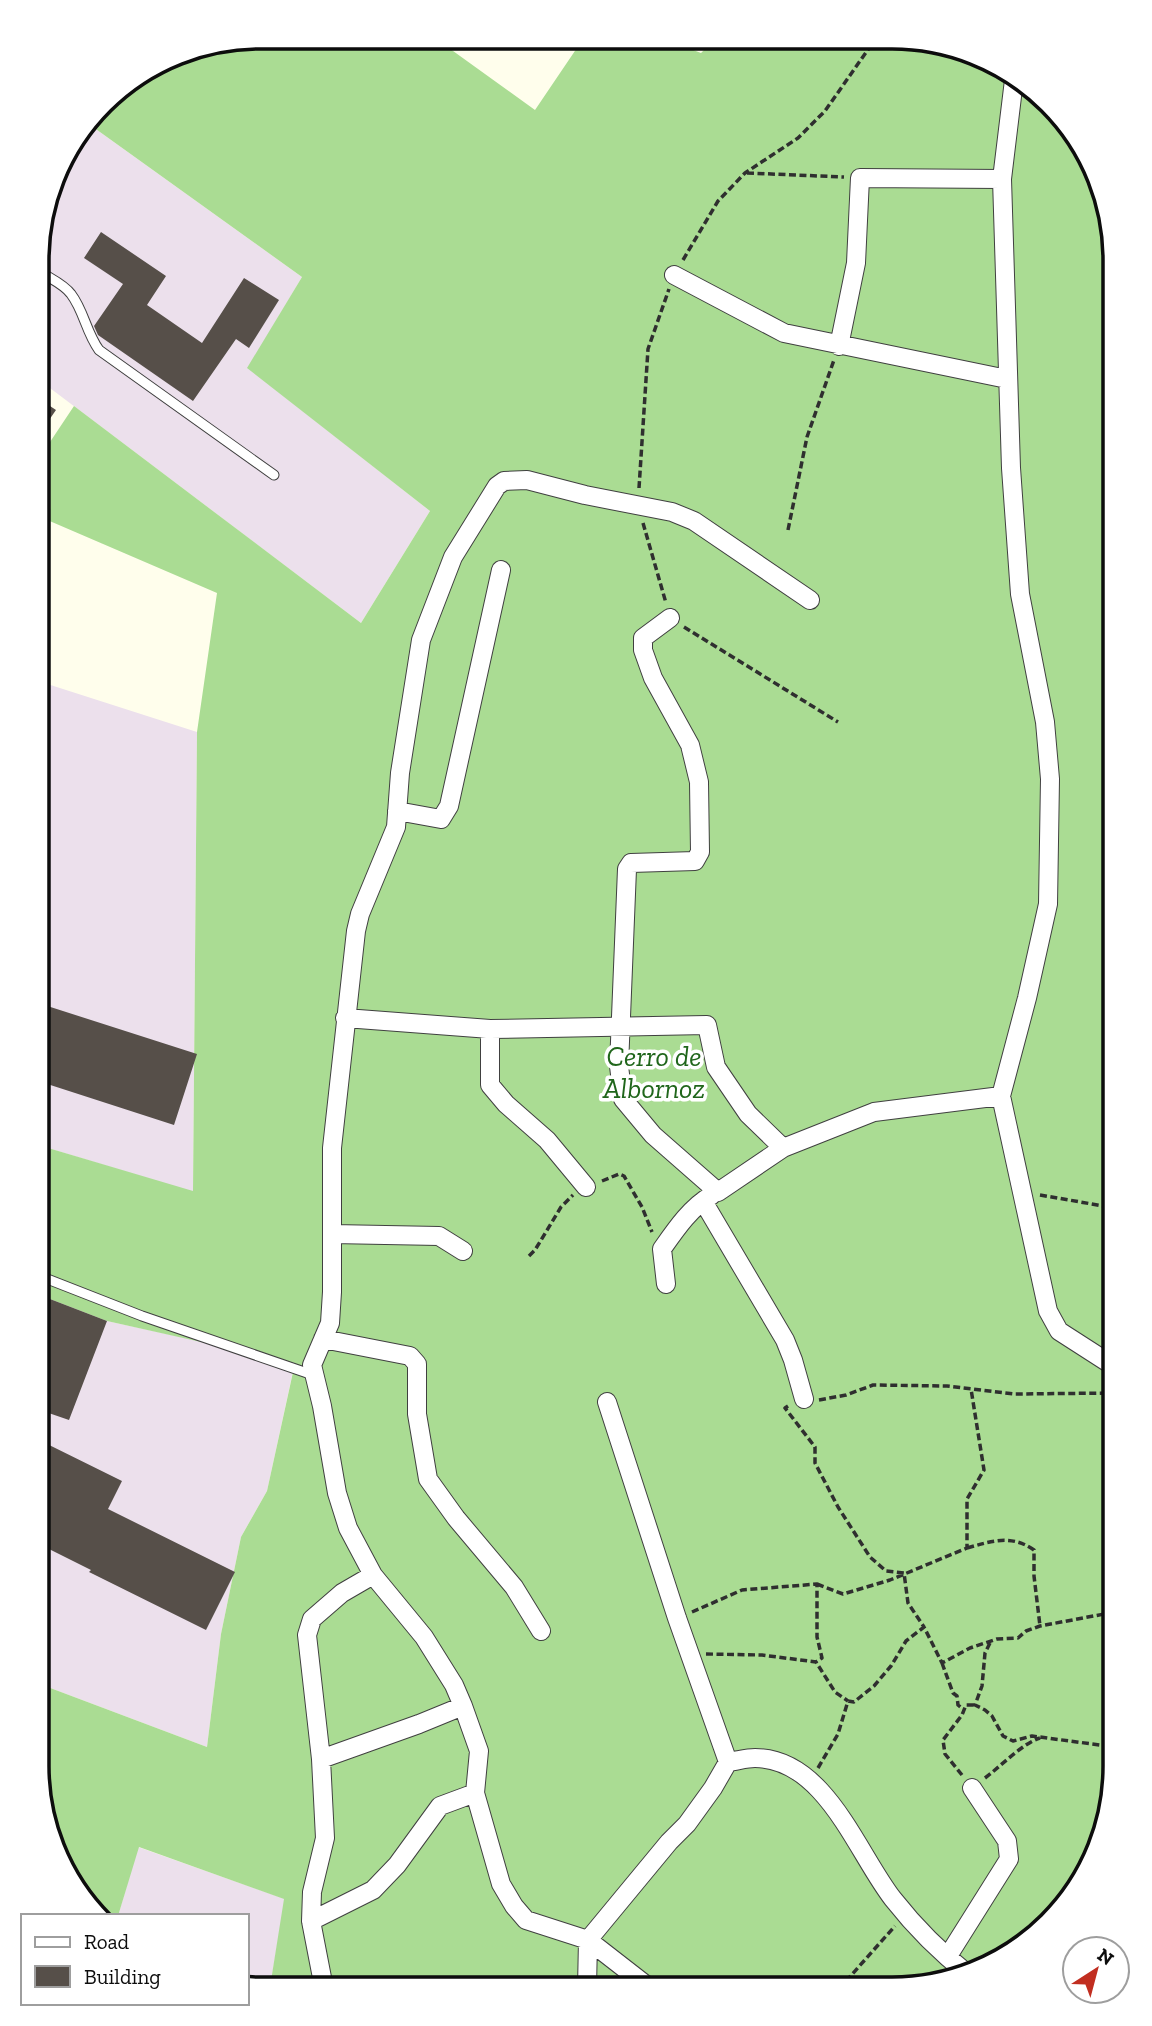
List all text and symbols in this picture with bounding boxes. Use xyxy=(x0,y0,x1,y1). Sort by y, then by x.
park label: Cerro de Albornoz xyxy=(602,1040,705,1105)
legend xyxy=(21,1914,248,2005)
text: Road xyxy=(84,1929,130,1954)
north arrow xyxy=(1061,1935,1131,2005)
text: N xyxy=(1093,1943,1118,1970)
text: Building xyxy=(84,1964,161,1989)

